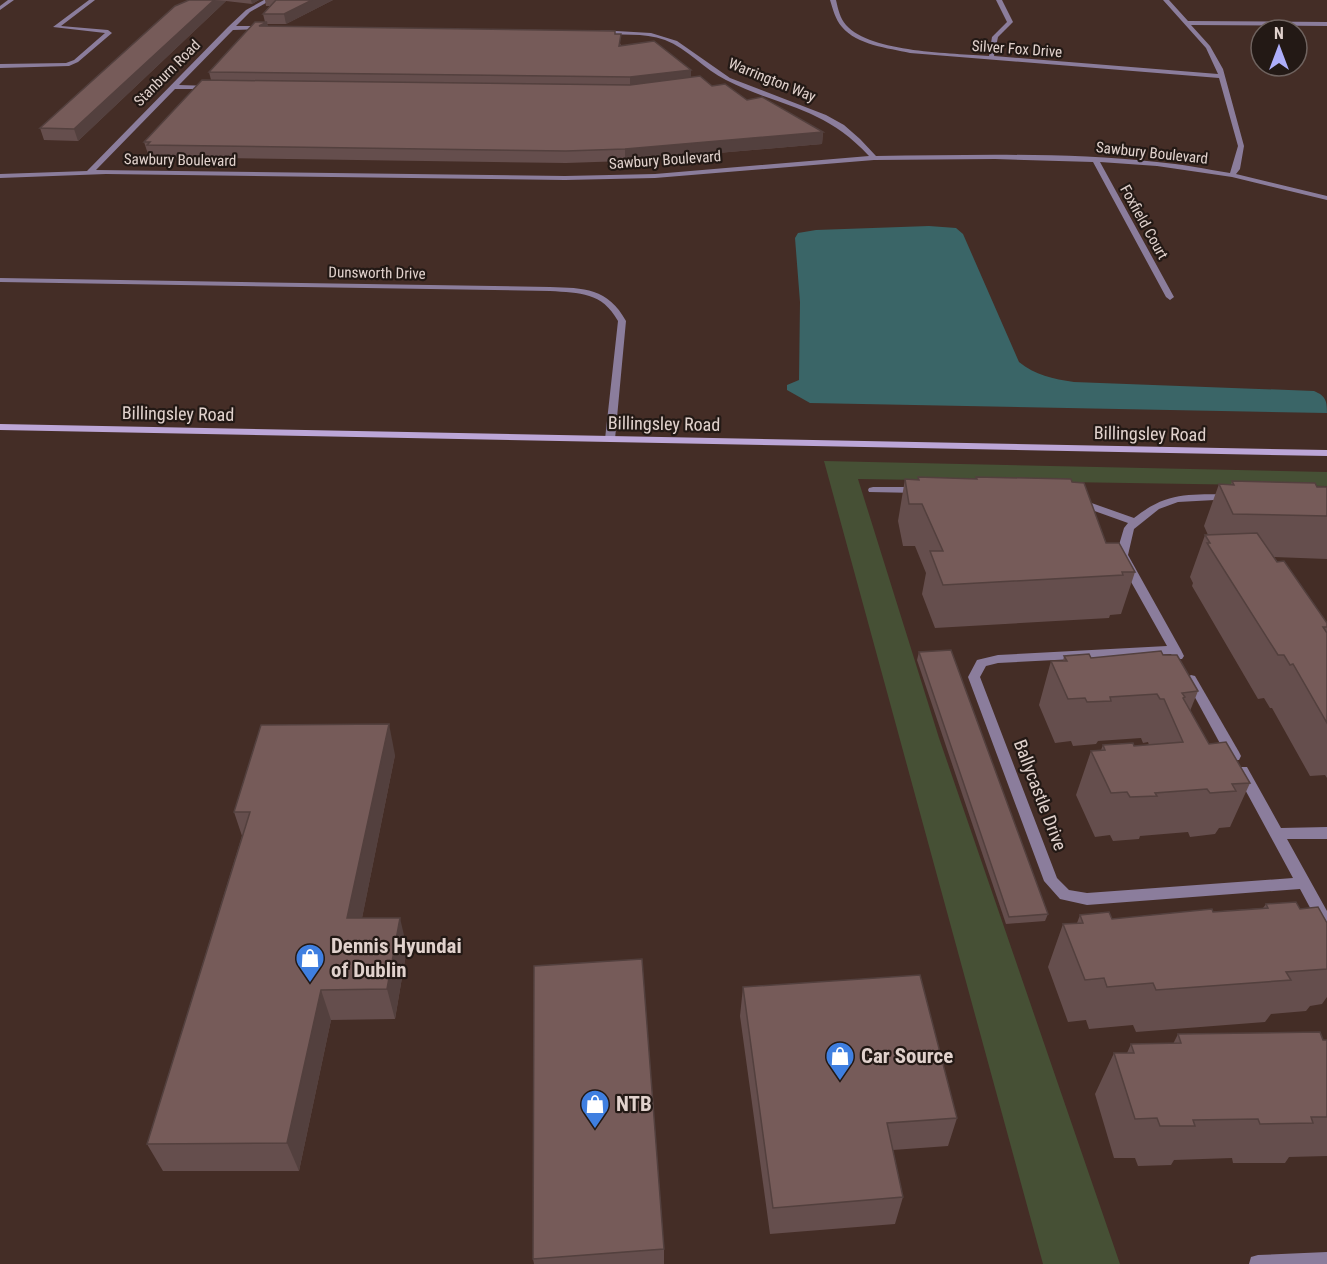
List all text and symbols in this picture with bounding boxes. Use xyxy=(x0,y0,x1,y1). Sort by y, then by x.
north arrow xyxy=(1249,18,1309,78)
text: N xyxy=(1274,24,1284,43)
street label: Stanburn Road xyxy=(130,36,204,110)
street label: Silver Fox Drive xyxy=(971,37,1063,61)
street label: Warrington Way xyxy=(726,54,818,106)
street label: Sawbury Boulevard xyxy=(1095,138,1209,168)
street label: Sawbury Boulevard xyxy=(608,147,722,173)
street label: Sawbury Boulevard xyxy=(124,150,236,170)
street label: Foxfield Court xyxy=(1116,182,1172,262)
street label: Dunsworth Drive xyxy=(328,263,426,283)
street label: Billingsley Road xyxy=(122,402,234,425)
street label: Billingsley Road xyxy=(608,412,720,435)
street label: Billingsley Road xyxy=(1094,422,1206,445)
street label: Ballycastle Drive xyxy=(1010,736,1071,853)
place label: Dennis Hyundai of Dublin xyxy=(331,934,462,982)
shop icon: Dennis Hyundai of Dublin xyxy=(294,942,326,984)
shop icon: Car Source xyxy=(824,1040,856,1082)
place label: Car Source xyxy=(861,1044,953,1068)
shop icon: NTB xyxy=(579,1088,611,1130)
place label: NTB xyxy=(616,1092,652,1116)

